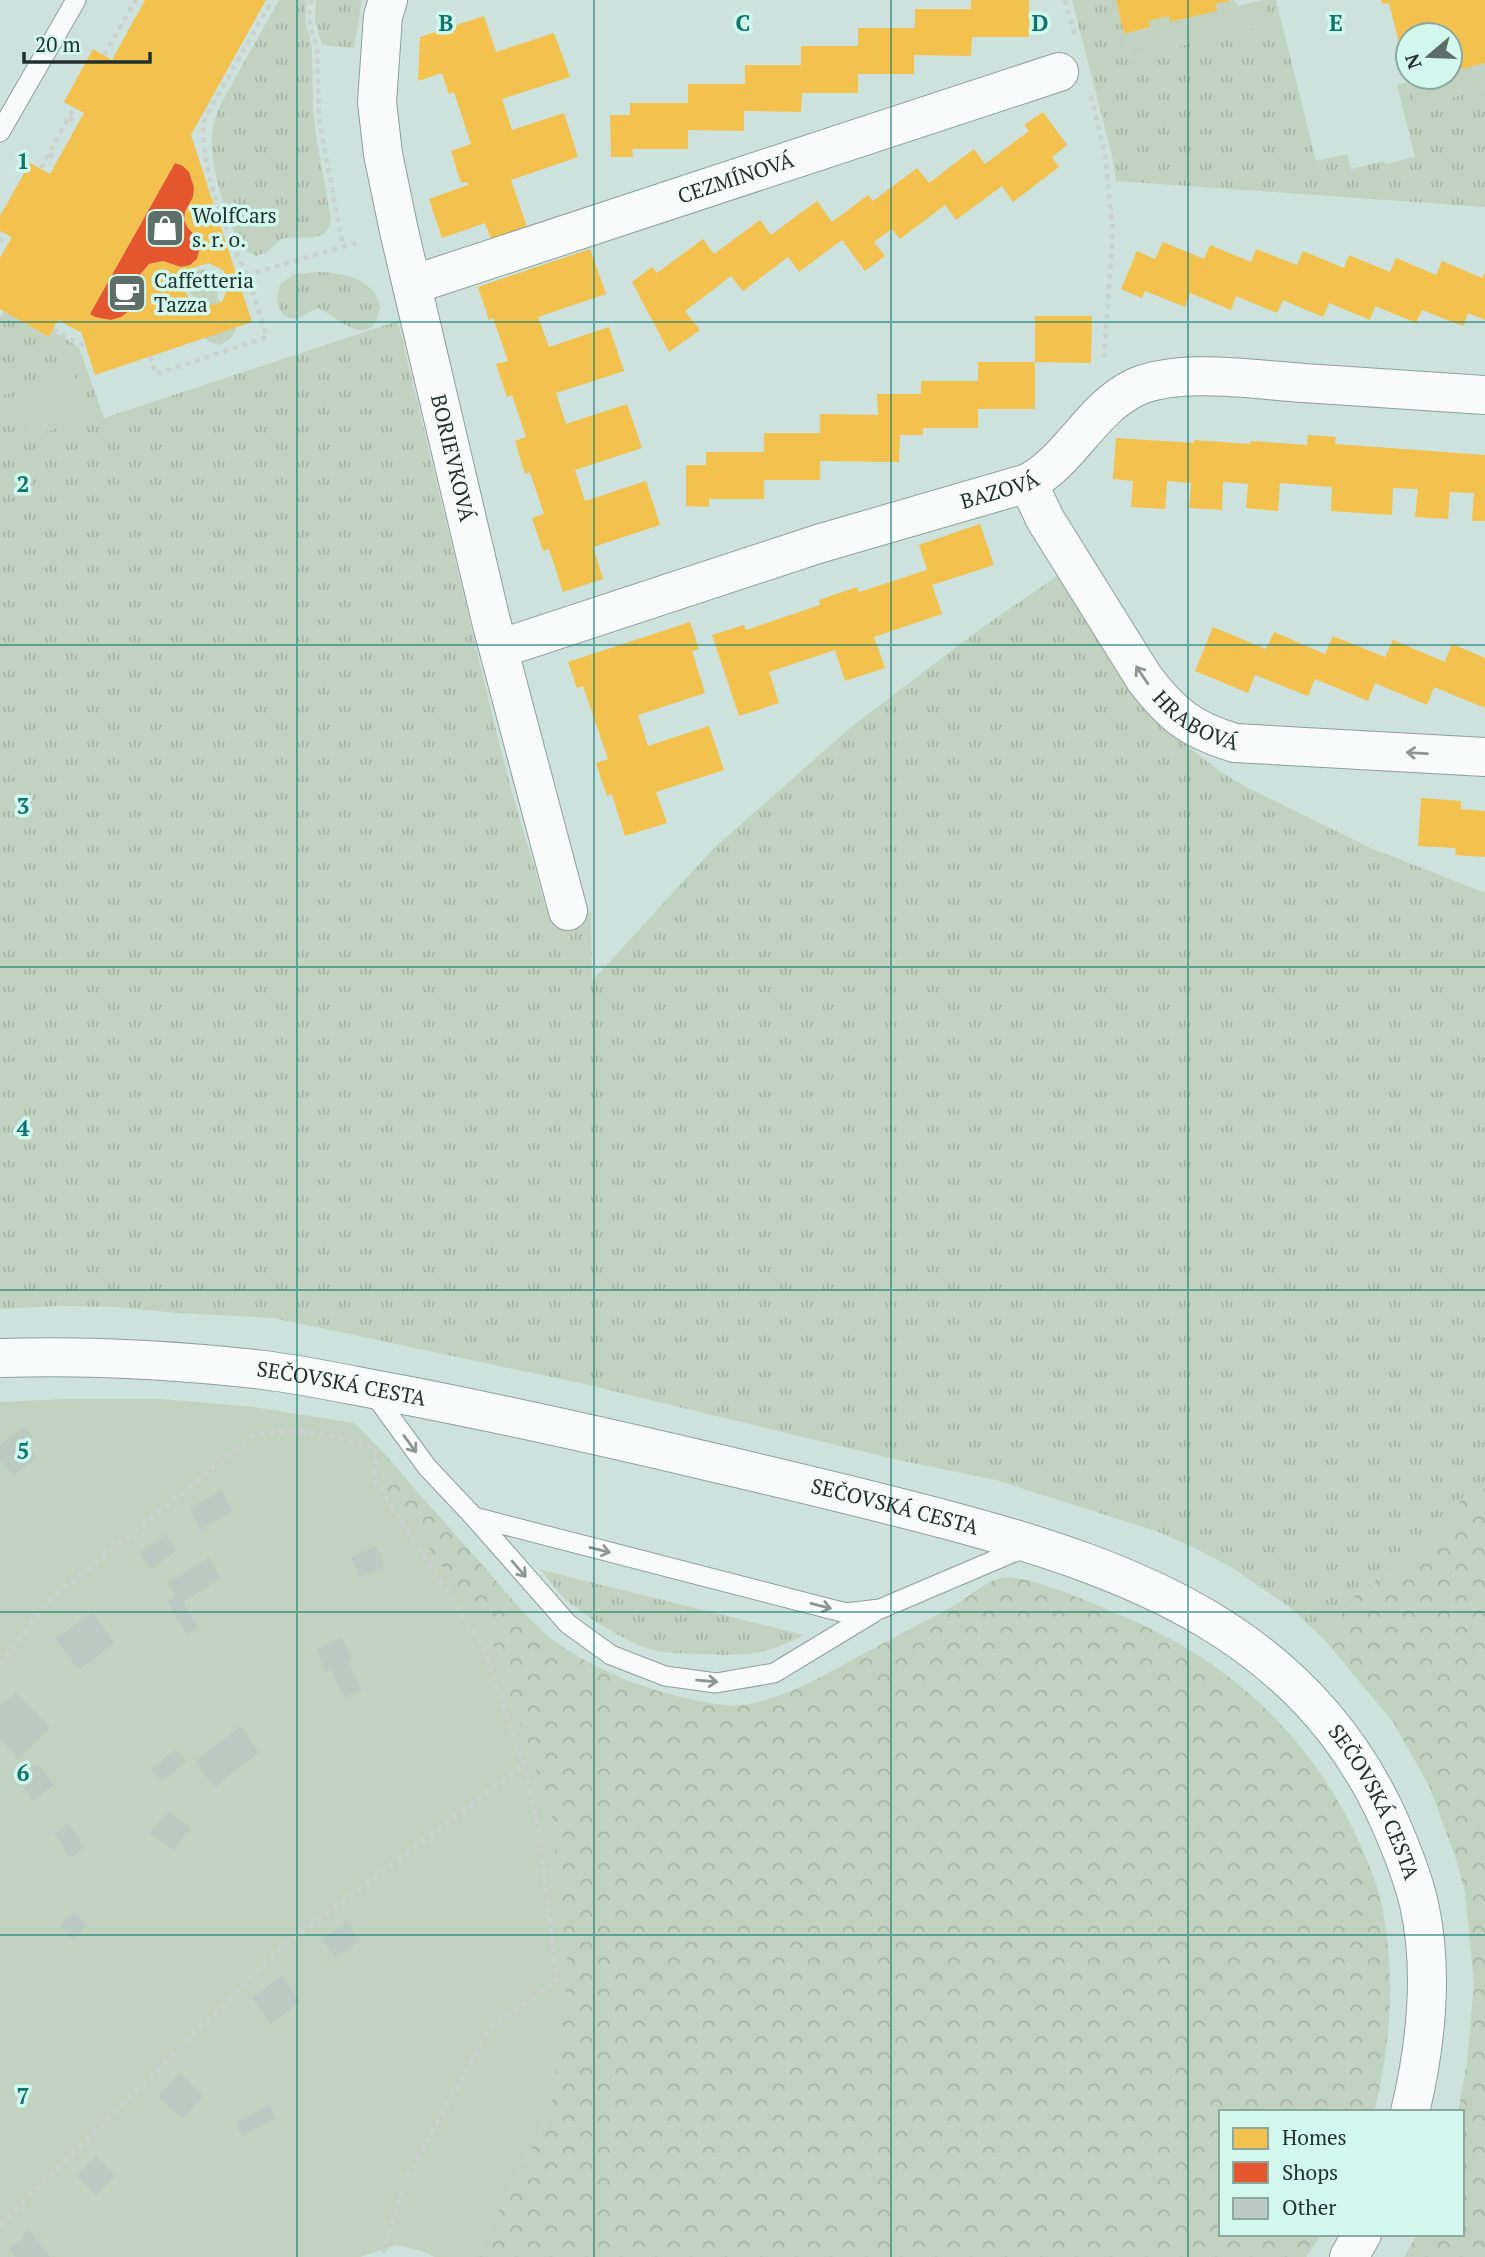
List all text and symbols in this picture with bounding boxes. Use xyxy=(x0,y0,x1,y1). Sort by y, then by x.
text: B xyxy=(439,7,454,38)
text: C xyxy=(736,7,751,38)
text: D xyxy=(1032,7,1049,38)
text: E xyxy=(1329,7,1343,38)
scale bar xyxy=(24,21,150,65)
north arrow xyxy=(1394,21,1464,91)
text: 20 m xyxy=(35,30,81,58)
text: N xyxy=(1398,50,1427,73)
text: 1 xyxy=(17,145,30,176)
street label: CEZMÍNOVÁ xyxy=(674,145,798,210)
place label: WolfCars s. r. o. xyxy=(192,201,277,253)
shop icon: WolfCars s. r. o. xyxy=(144,207,186,249)
place label: Caffetteria Tazza xyxy=(154,266,254,318)
cafe icon: Caffetteria Tazza xyxy=(106,272,148,314)
street label: BORIEVKOVÁ xyxy=(425,391,482,525)
street label: BAZOVÁ xyxy=(957,464,1044,515)
text: 2 xyxy=(17,468,30,499)
one-way arrow xyxy=(1135,665,1149,685)
street label: HRABOVÁ xyxy=(1147,684,1243,757)
one-way arrow xyxy=(1406,747,1429,760)
text: 3 xyxy=(17,790,30,821)
text: 4 xyxy=(17,1112,30,1143)
street label: SEČOVSKÁ CESTA xyxy=(255,1354,429,1412)
one-way arrow xyxy=(403,1434,417,1453)
text: 5 xyxy=(17,1435,30,1466)
street label: SEČOVSKÁ CESTA xyxy=(808,1471,982,1541)
one-way arrow xyxy=(589,1544,611,1557)
one-way arrow xyxy=(511,1560,527,1578)
one-way arrow xyxy=(809,1600,832,1613)
one-way arrow xyxy=(696,1675,718,1688)
street label: SEČOVSKÁ CESTA xyxy=(1323,1718,1426,1884)
text: 6 xyxy=(17,1757,30,1788)
text: 7 xyxy=(17,2080,30,2111)
legend xyxy=(1219,2110,1464,2236)
text: Homes xyxy=(1282,2123,1347,2151)
text: Shops xyxy=(1282,2158,1338,2186)
text: Other xyxy=(1282,2193,1336,2221)

